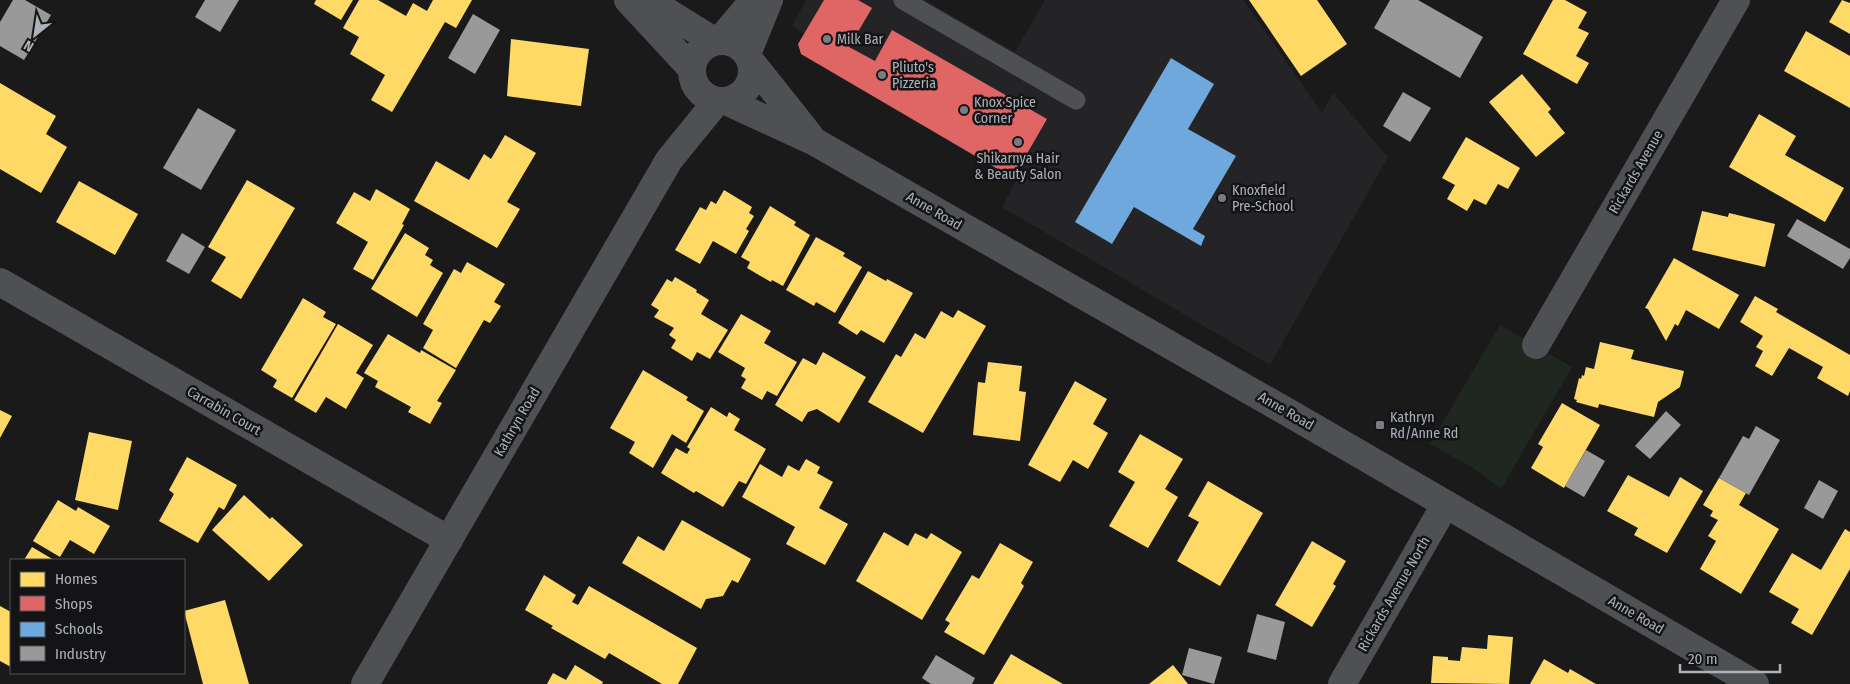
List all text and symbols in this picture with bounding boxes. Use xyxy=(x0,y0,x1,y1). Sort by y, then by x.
north arrow xyxy=(10,10,60,60)
place label: Milk Bar xyxy=(837,31,884,48)
marker: Milk Bar xyxy=(821,33,833,45)
text: N xyxy=(21,36,37,55)
place label: Pliuto's Pizzeria xyxy=(892,59,936,92)
marker: Pliuto's Pizzeria xyxy=(876,69,888,81)
place label: Knox Spice Corner xyxy=(974,94,1036,127)
marker: Knox Spice Corner xyxy=(958,104,970,116)
street label: Rickards Avenue xyxy=(1605,127,1667,217)
marker: Shikarnya Hair & Beauty Salon xyxy=(1012,136,1024,148)
place label: Shikarnya Hair & Beauty Salon xyxy=(974,150,1062,183)
place label: Knoxfield Pre-School xyxy=(1232,182,1294,215)
street label: Anne Road xyxy=(903,188,965,234)
marker: Knoxfield Pre-School xyxy=(1216,192,1228,204)
street label: Carrabin Court xyxy=(184,383,264,439)
street label: Kathryn Road xyxy=(490,384,544,460)
street label: Anne Road xyxy=(1255,388,1317,434)
place label: Kathryn Rd/Anne Rd xyxy=(1390,409,1458,442)
marker: Kathryn Rd/Anne Rd xyxy=(1374,419,1386,431)
street label: Rickards Avenue North xyxy=(1354,534,1434,654)
legend xyxy=(10,559,185,674)
text: Homes xyxy=(55,570,97,588)
street label: Anne Road xyxy=(1605,592,1667,638)
text: Shops xyxy=(55,595,93,613)
text: Schools xyxy=(55,620,103,638)
scale bar xyxy=(1680,642,1780,674)
text: Industry xyxy=(55,645,106,663)
text: 20 m xyxy=(1688,650,1718,668)

